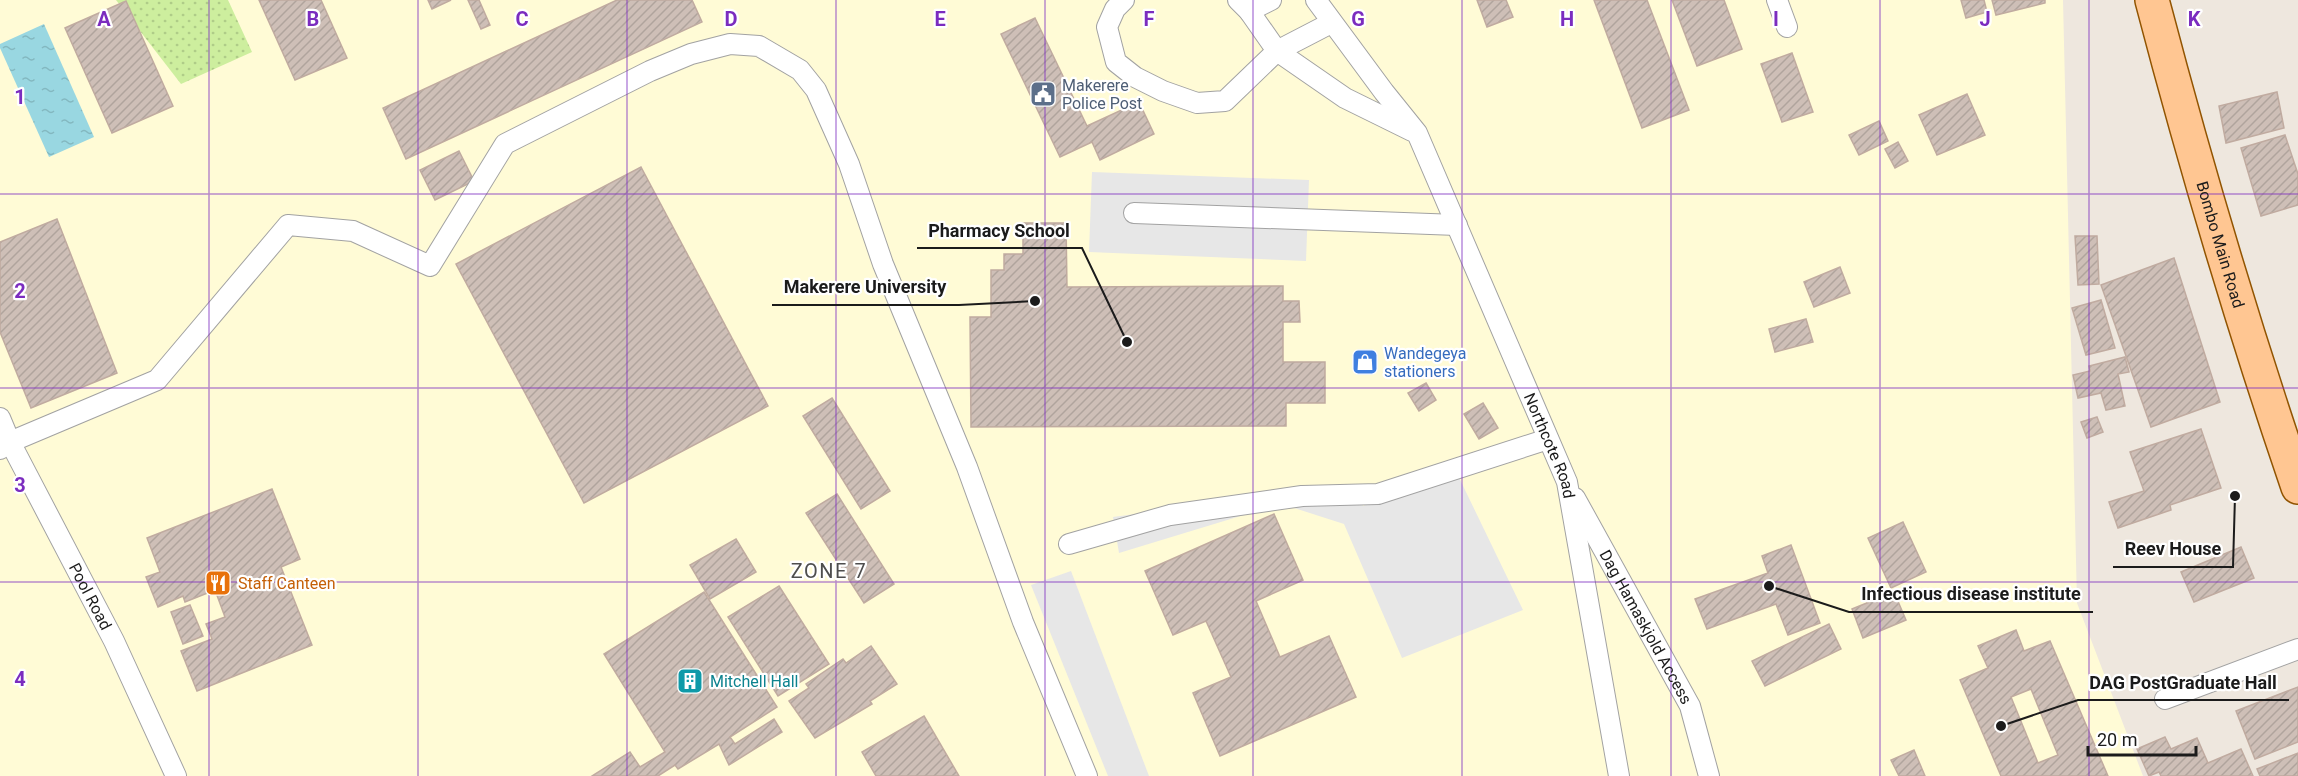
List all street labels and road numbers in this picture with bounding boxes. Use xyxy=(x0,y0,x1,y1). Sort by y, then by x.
street label: Bombo Main Road xyxy=(2192,179,2248,310)
street label: Northcote Road xyxy=(1520,390,1579,500)
street label: Dag Hamaskjold Access xyxy=(1595,546,1696,707)
street label: Pool Road xyxy=(65,560,115,633)

